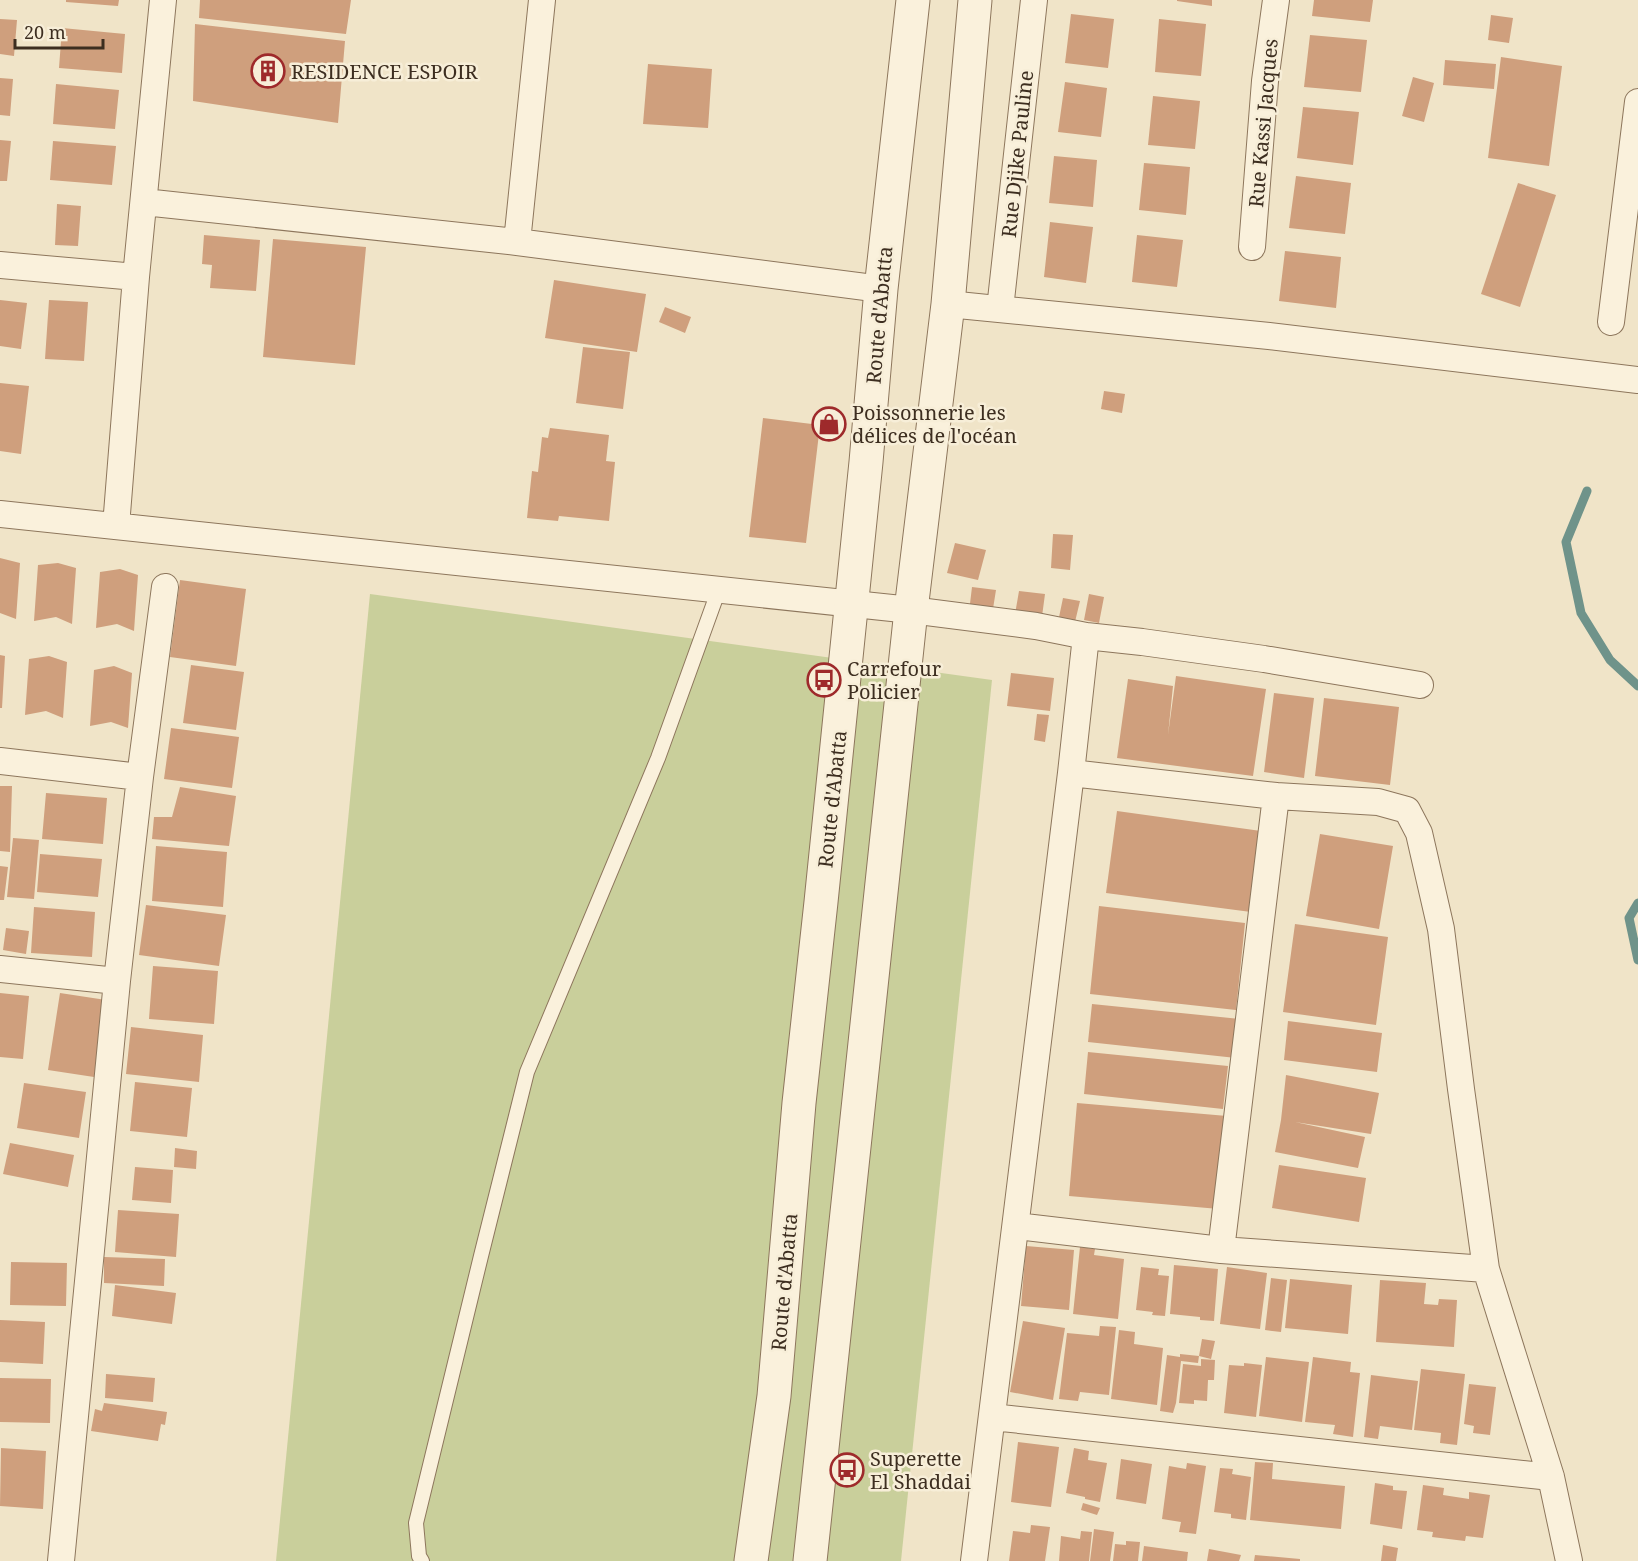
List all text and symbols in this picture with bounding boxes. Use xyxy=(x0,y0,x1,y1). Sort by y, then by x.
scale bar xyxy=(15,12,104,50)
text: 20 m xyxy=(24,20,66,44)
street label: Rue Kassi Jacques xyxy=(1242,37,1284,209)
building icon: RESIDENCE ESPOIR xyxy=(250,53,286,89)
place label: RESIDENCE ESPOIR xyxy=(291,58,479,85)
street label: Rue Djike Pauline xyxy=(995,69,1039,239)
street label: Route d'Abatta xyxy=(860,245,898,385)
place label: Poissonnerie les délices de l'océan xyxy=(852,399,1017,449)
shop icon: Poissonnerie les délices de l'océan xyxy=(811,406,847,442)
place label: Carrefour Policier xyxy=(847,655,942,705)
bus stop icon: Carrefour Policier xyxy=(806,662,842,698)
street label: Route d'Abatta xyxy=(811,729,853,869)
street label: Route d'Abatta xyxy=(765,1212,803,1352)
place label: Superette El Shaddai xyxy=(870,1445,972,1495)
bus stop icon: Superette El Shaddai xyxy=(829,1452,865,1488)

